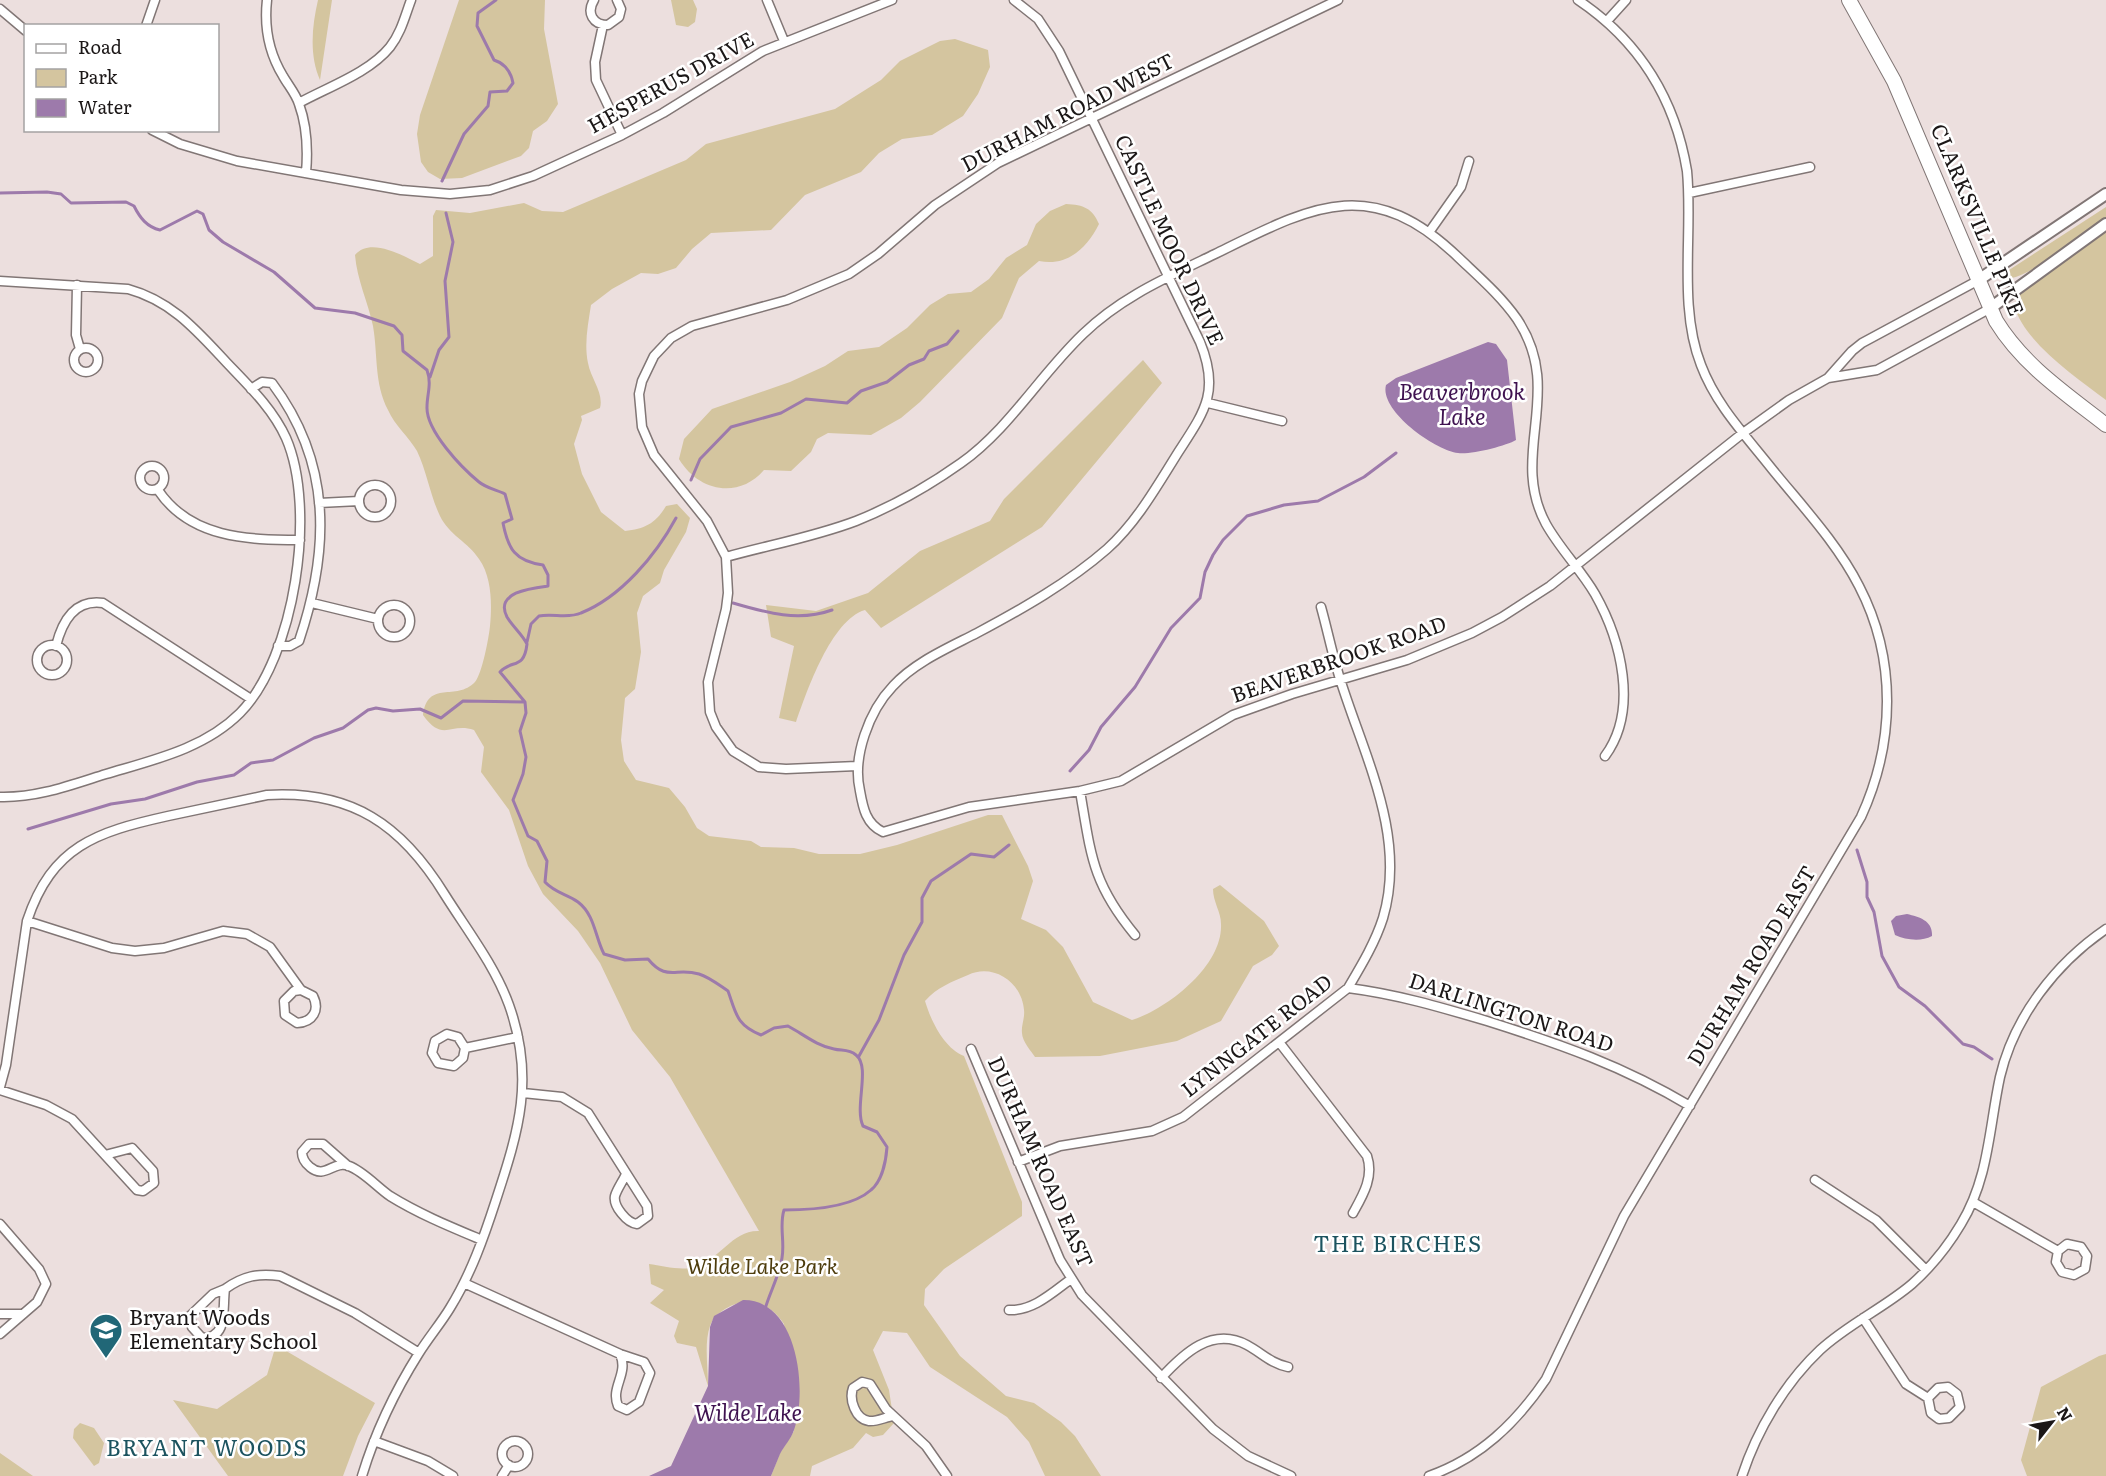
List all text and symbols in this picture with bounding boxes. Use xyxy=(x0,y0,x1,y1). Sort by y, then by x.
street label: HESPERUS DRIVE xyxy=(581,22,759,139)
legend xyxy=(24,24,219,132)
text: Road xyxy=(78,33,122,60)
street label: DURHAM ROAD WEST xyxy=(955,43,1179,178)
text: Park xyxy=(78,63,119,90)
text: Water xyxy=(78,93,132,120)
street label: CLARKSVILLE PIKE xyxy=(1925,118,2034,320)
street label: CASTLE MOOR DRIVE xyxy=(1109,129,1234,349)
water label: Beaverbrook Lake xyxy=(1399,374,1525,432)
street label: BEAVERBROOK ROAD xyxy=(1226,606,1450,709)
street label: DURHAM ROAD EAST xyxy=(1678,859,1822,1070)
street label: DARLINGTON ROAD xyxy=(1405,963,1618,1058)
street label: LYNNGATE ROAD xyxy=(1173,965,1338,1103)
street label: DURHAM ROAD EAST xyxy=(982,1050,1103,1272)
district label: THE BIRCHES xyxy=(1313,1226,1483,1259)
park label: Wilde Lake Park xyxy=(686,1249,838,1280)
place label: Bryant Woods Elementary School xyxy=(129,1300,318,1355)
school or university icon: Bryant Woods Elementary School xyxy=(88,1312,124,1359)
north arrow xyxy=(2022,1392,2082,1452)
water label: Wilde Lake xyxy=(694,1395,802,1428)
text: N xyxy=(2052,1402,2079,1426)
district label: BRYANT WOODS xyxy=(106,1430,308,1463)

